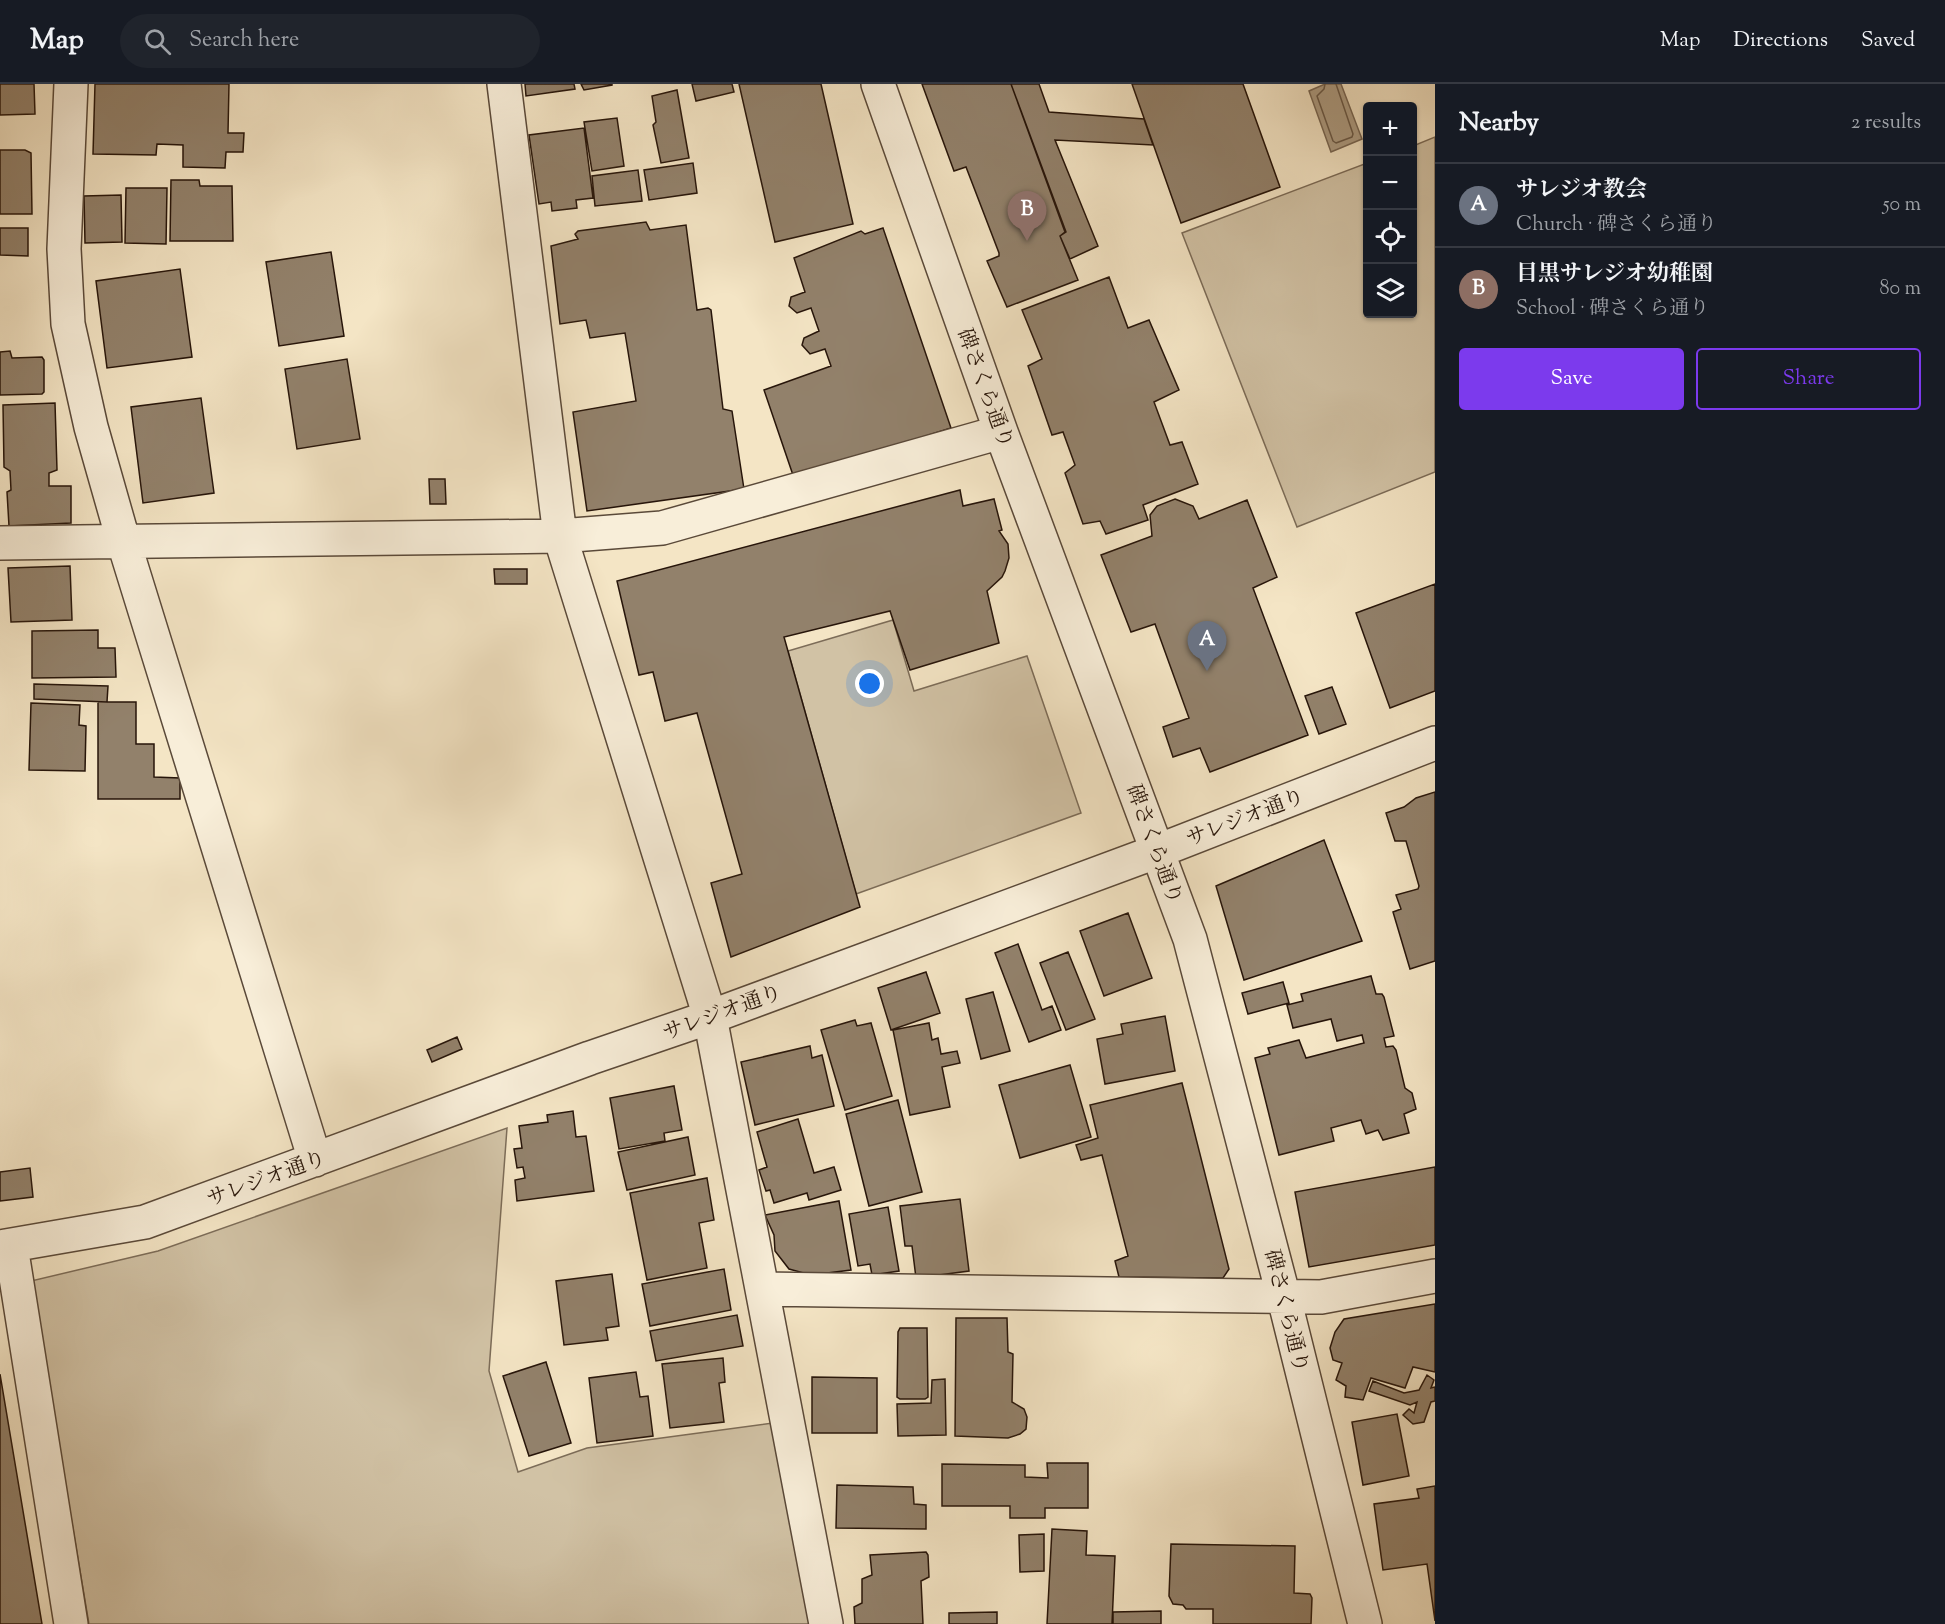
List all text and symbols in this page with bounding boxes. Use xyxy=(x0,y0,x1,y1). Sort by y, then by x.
search box xyxy=(120,14,540,68)
text: Map xyxy=(30,21,84,61)
icon: search xyxy=(141,25,174,58)
text: Search here xyxy=(189,25,299,57)
text: Map xyxy=(1660,26,1700,56)
text: Directions xyxy=(1733,26,1828,56)
text: Saved xyxy=(1861,26,1915,56)
map controls xyxy=(1363,102,1417,318)
button: + xyxy=(1363,102,1417,156)
text: Nearby xyxy=(1459,105,1539,142)
text: 2 results xyxy=(1851,109,1921,138)
button: − xyxy=(1363,156,1417,210)
text: サレジオ教会 xyxy=(1516,175,1647,207)
text: A xyxy=(1470,191,1487,220)
text: 50 m xyxy=(1883,191,1921,220)
pin: B xyxy=(1008,192,1046,241)
button: locate xyxy=(1363,210,1417,264)
text: Church · 碑さくら通り xyxy=(1516,211,1717,240)
text: 目黒サレジオ幼稚園 xyxy=(1516,259,1713,291)
button: layers xyxy=(1363,264,1417,318)
text: B xyxy=(1472,275,1485,304)
text: 80 m xyxy=(1880,275,1921,304)
text: School · 碑さくら通り xyxy=(1516,295,1709,324)
street label: 碑さくら通り xyxy=(948,324,1020,453)
button: Save xyxy=(1459,348,1684,410)
button: Share xyxy=(1696,348,1921,410)
pin: A xyxy=(1188,622,1226,671)
your location xyxy=(855,669,884,698)
street label: 碑さくら通り xyxy=(1117,780,1189,909)
street label: サレジオ通り xyxy=(1182,782,1309,855)
street label: サレジオ通り xyxy=(659,978,787,1049)
street label: サレジオ通り xyxy=(203,1144,331,1215)
street label: 碑さくら通り xyxy=(1255,1247,1315,1376)

